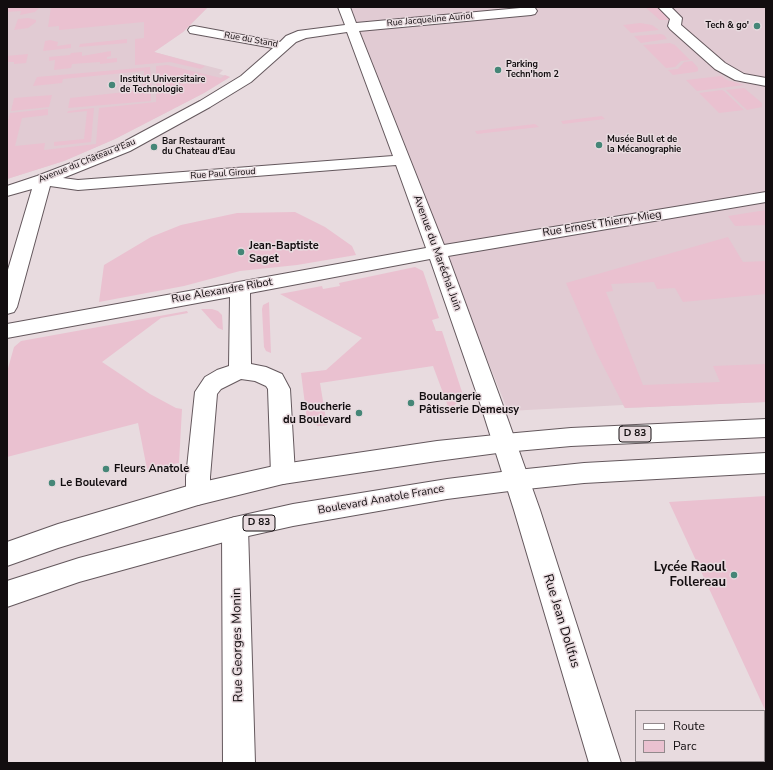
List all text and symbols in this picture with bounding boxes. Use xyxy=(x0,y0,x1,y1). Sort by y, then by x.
street label: Rue Jacqueline Auriol xyxy=(386,11,474,29)
place label: Tech & go' xyxy=(706,21,749,31)
marker: Tech & go' xyxy=(752,21,762,31)
street label: Rue du Stand xyxy=(223,30,279,50)
place label: Parking Techn'hom 2 xyxy=(506,60,559,81)
marker: Parking Techn'hom 2 xyxy=(493,65,503,75)
place label: Institut Universitaire de Technologie xyxy=(120,75,205,96)
marker: Institut Universitaire de Technologie xyxy=(107,80,117,90)
place label: Musée Bull et de la Mécanographie xyxy=(607,135,681,156)
street label: Avenue du Château d'Eau xyxy=(37,137,137,185)
place label: Bar Restaurant du Chateau d'Eau xyxy=(162,137,235,158)
marker: Musée Bull et de la Mécanographie xyxy=(594,140,604,150)
marker: Bar Restaurant du Chateau d'Eau xyxy=(149,142,159,152)
street label: Rue Paul Giroud xyxy=(190,166,256,182)
street label: Avenue du Maréchal Juin xyxy=(410,193,464,313)
street label: Rue Ernest Thierry-Mieg xyxy=(542,208,662,240)
place label: Jean-Baptiste Saget xyxy=(249,239,319,265)
marker: Jean-Baptiste Saget xyxy=(236,247,246,257)
street label: Rue Alexandre Ribot xyxy=(171,276,273,306)
place label: Boulangerie Pâtisserie Demeusy xyxy=(419,390,519,416)
marker: Boulangerie Pâtisserie Demeusy xyxy=(406,398,416,408)
place label: Boucherie du Boulevard xyxy=(283,400,351,426)
marker: Boucherie du Boulevard xyxy=(354,408,364,418)
road number: D 83 xyxy=(619,426,651,442)
place label: Fleurs Anatole xyxy=(114,462,189,476)
marker: Fleurs Anatole xyxy=(101,464,111,474)
place label: Le Boulevard xyxy=(60,476,127,490)
marker: Le Boulevard xyxy=(47,478,57,488)
street label: Boulevard Anatole France xyxy=(317,482,445,518)
road number: D 83 xyxy=(243,515,275,531)
place label: Lycée Raoul Follereau xyxy=(654,560,726,591)
marker: Lycée Raoul Follereau xyxy=(729,570,739,580)
street label: Rue Jean Dollfus xyxy=(539,572,583,670)
street label: Rue Georges Monin xyxy=(229,588,247,702)
legend xyxy=(635,710,765,762)
text: Route xyxy=(673,718,705,734)
text: Parc xyxy=(673,738,696,754)

